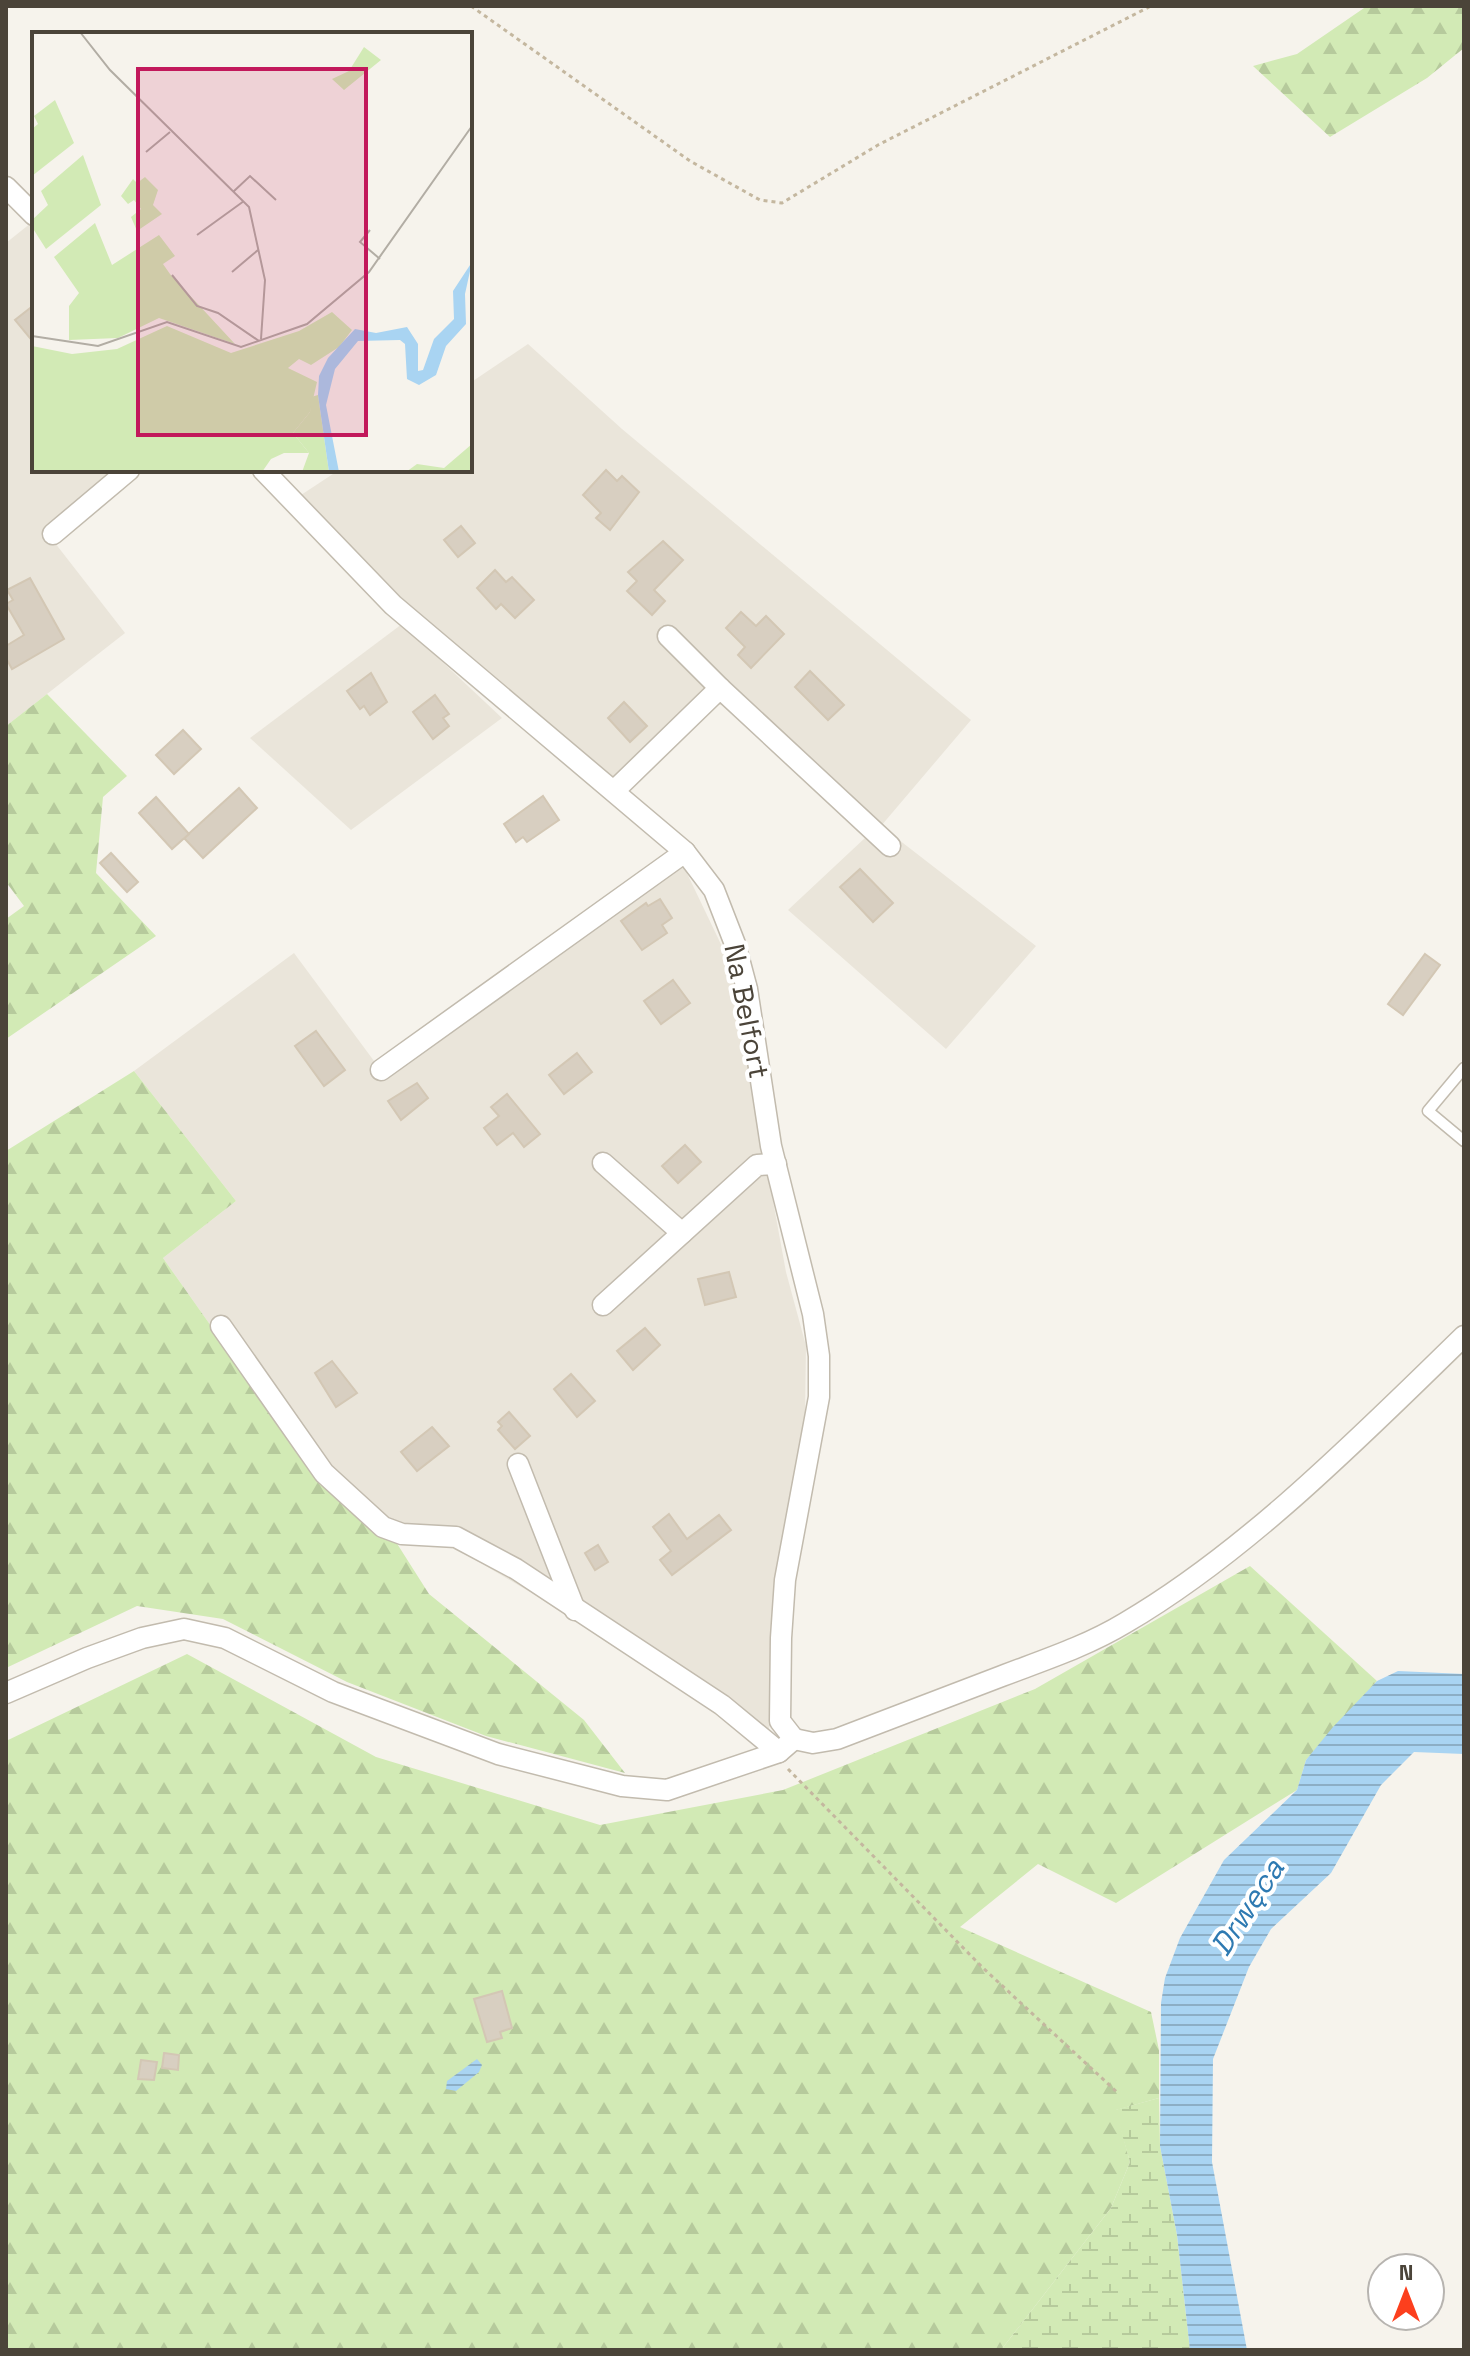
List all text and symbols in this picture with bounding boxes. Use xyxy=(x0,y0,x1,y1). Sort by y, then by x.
inset map xyxy=(32,32,472,472)
street label: Na Belfort xyxy=(716,941,778,1081)
water label: Drwęca xyxy=(1201,1851,1293,1963)
north arrow xyxy=(1366,2252,1446,2332)
text: N xyxy=(1399,2258,1413,2286)

